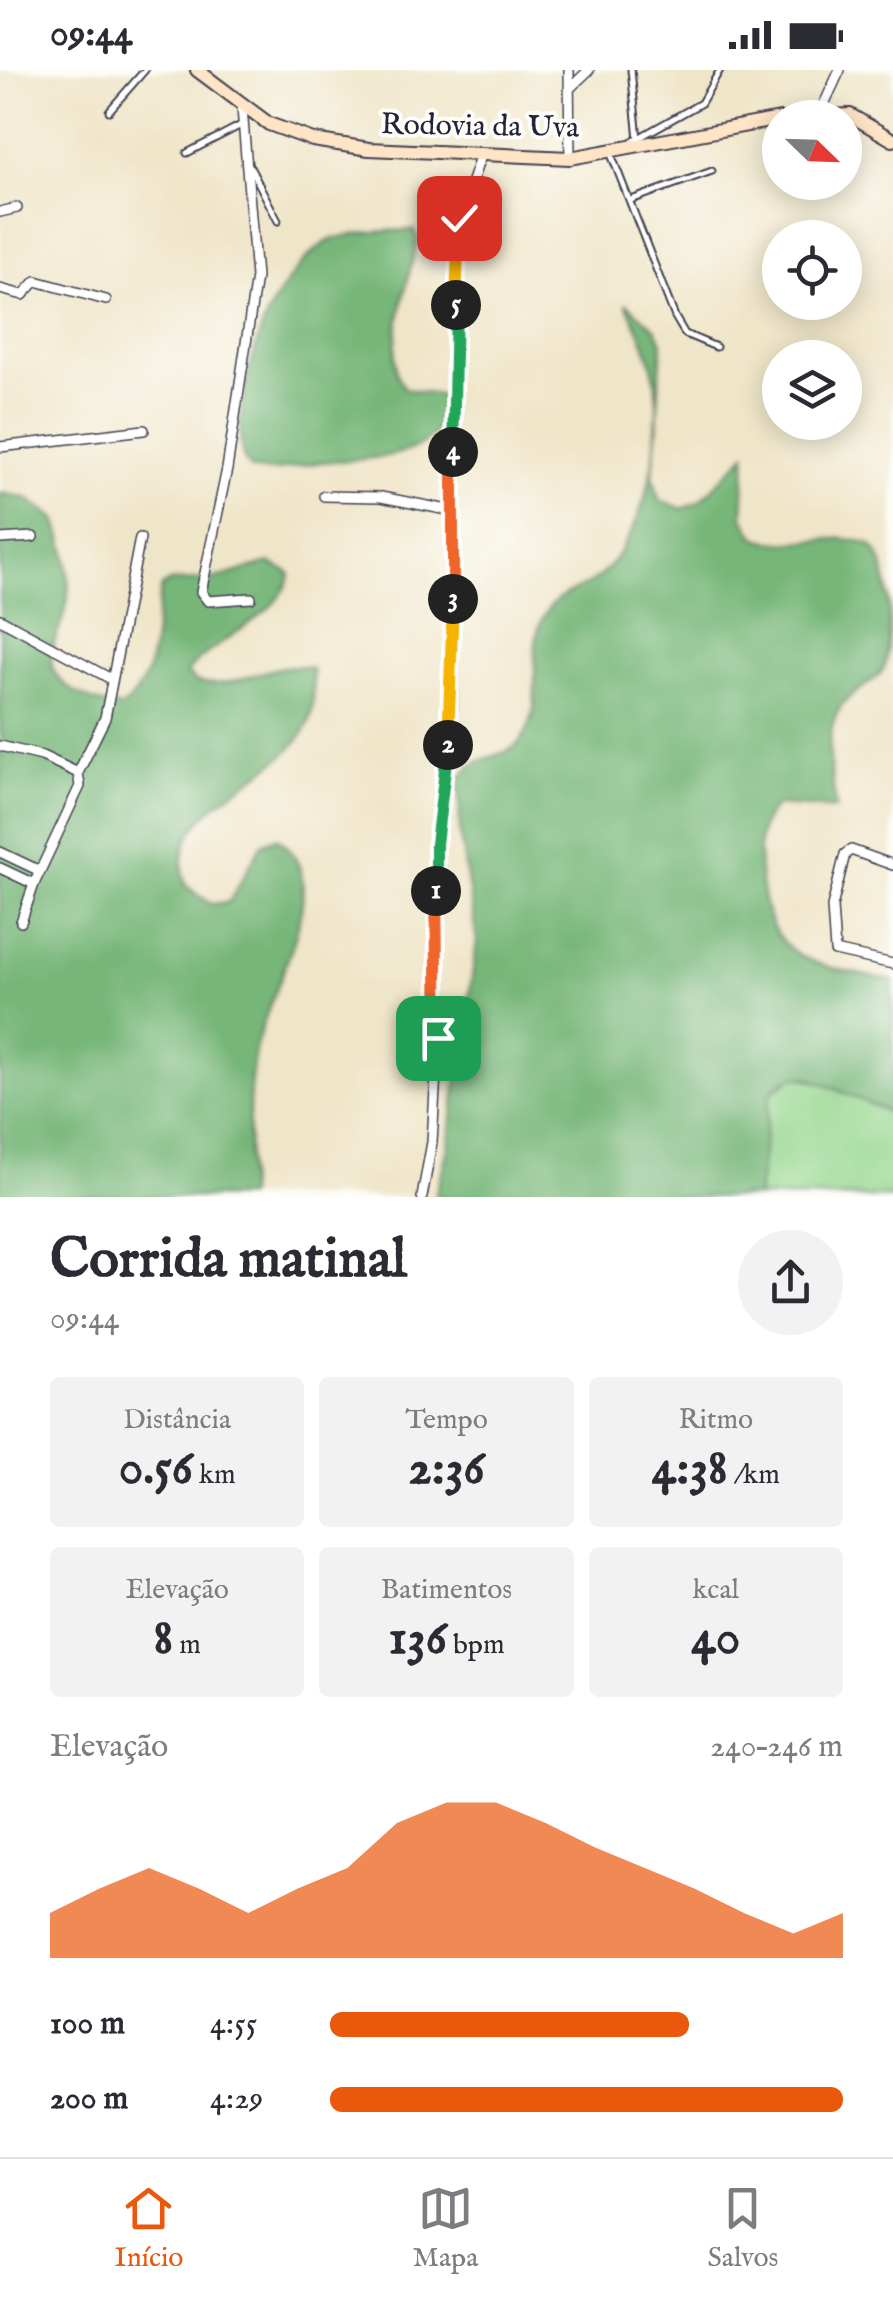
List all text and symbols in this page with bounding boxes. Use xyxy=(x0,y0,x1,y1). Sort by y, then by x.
text: 09:44 xyxy=(50,11,133,59)
north arrow xyxy=(762,100,862,200)
map controls xyxy=(762,100,862,440)
street label: Rodovia da Uva xyxy=(381,106,579,148)
pin xyxy=(417,176,502,261)
icon: check xyxy=(432,191,487,246)
button: locate xyxy=(762,220,862,320)
pin: 5 xyxy=(431,280,481,330)
text: 5 xyxy=(451,287,461,322)
button: layers xyxy=(762,340,862,440)
pin: 4 xyxy=(428,427,478,477)
text: 4 xyxy=(446,434,460,469)
pin: 3 xyxy=(428,574,478,624)
text: 3 xyxy=(448,581,458,616)
pin: 2 xyxy=(423,720,473,770)
text: 2 xyxy=(441,727,455,762)
pin: 1 xyxy=(411,866,461,916)
text: 1 xyxy=(431,873,441,908)
pin xyxy=(396,996,481,1081)
icon: arrive xyxy=(411,1011,466,1066)
text: Corrida matinal xyxy=(50,1226,407,1296)
button: share xyxy=(738,1230,843,1335)
text: 09:44 xyxy=(50,1299,120,1340)
text: Distância xyxy=(123,1403,231,1438)
text: Tempo xyxy=(405,1403,488,1438)
text: Ritmo xyxy=(678,1403,753,1438)
text: 0.56 xyxy=(119,1438,193,1501)
text: 2:36 xyxy=(408,1438,485,1501)
text: 4:38 xyxy=(652,1438,728,1501)
text: km xyxy=(193,1458,236,1493)
text: /km xyxy=(728,1458,780,1493)
text: Elevação xyxy=(125,1573,229,1608)
text: Batimentos xyxy=(381,1573,512,1608)
text: kcal xyxy=(692,1573,739,1608)
text: 8 xyxy=(153,1608,173,1671)
text: 136 xyxy=(388,1608,447,1671)
text: 40 xyxy=(691,1608,740,1671)
text: m xyxy=(173,1628,201,1663)
text: bpm xyxy=(447,1628,505,1663)
text: Elevação xyxy=(50,1727,168,1768)
text: 240–246 m xyxy=(710,1727,843,1768)
text: 100 m xyxy=(50,2004,125,2045)
text: 4:55 xyxy=(210,2004,257,2045)
text: 200 m xyxy=(50,2079,128,2120)
text: 4:29 xyxy=(210,2079,263,2120)
tab: Início xyxy=(115,2181,183,2276)
tab: Mapa xyxy=(413,2181,478,2276)
tab: Salvos xyxy=(708,2181,778,2276)

